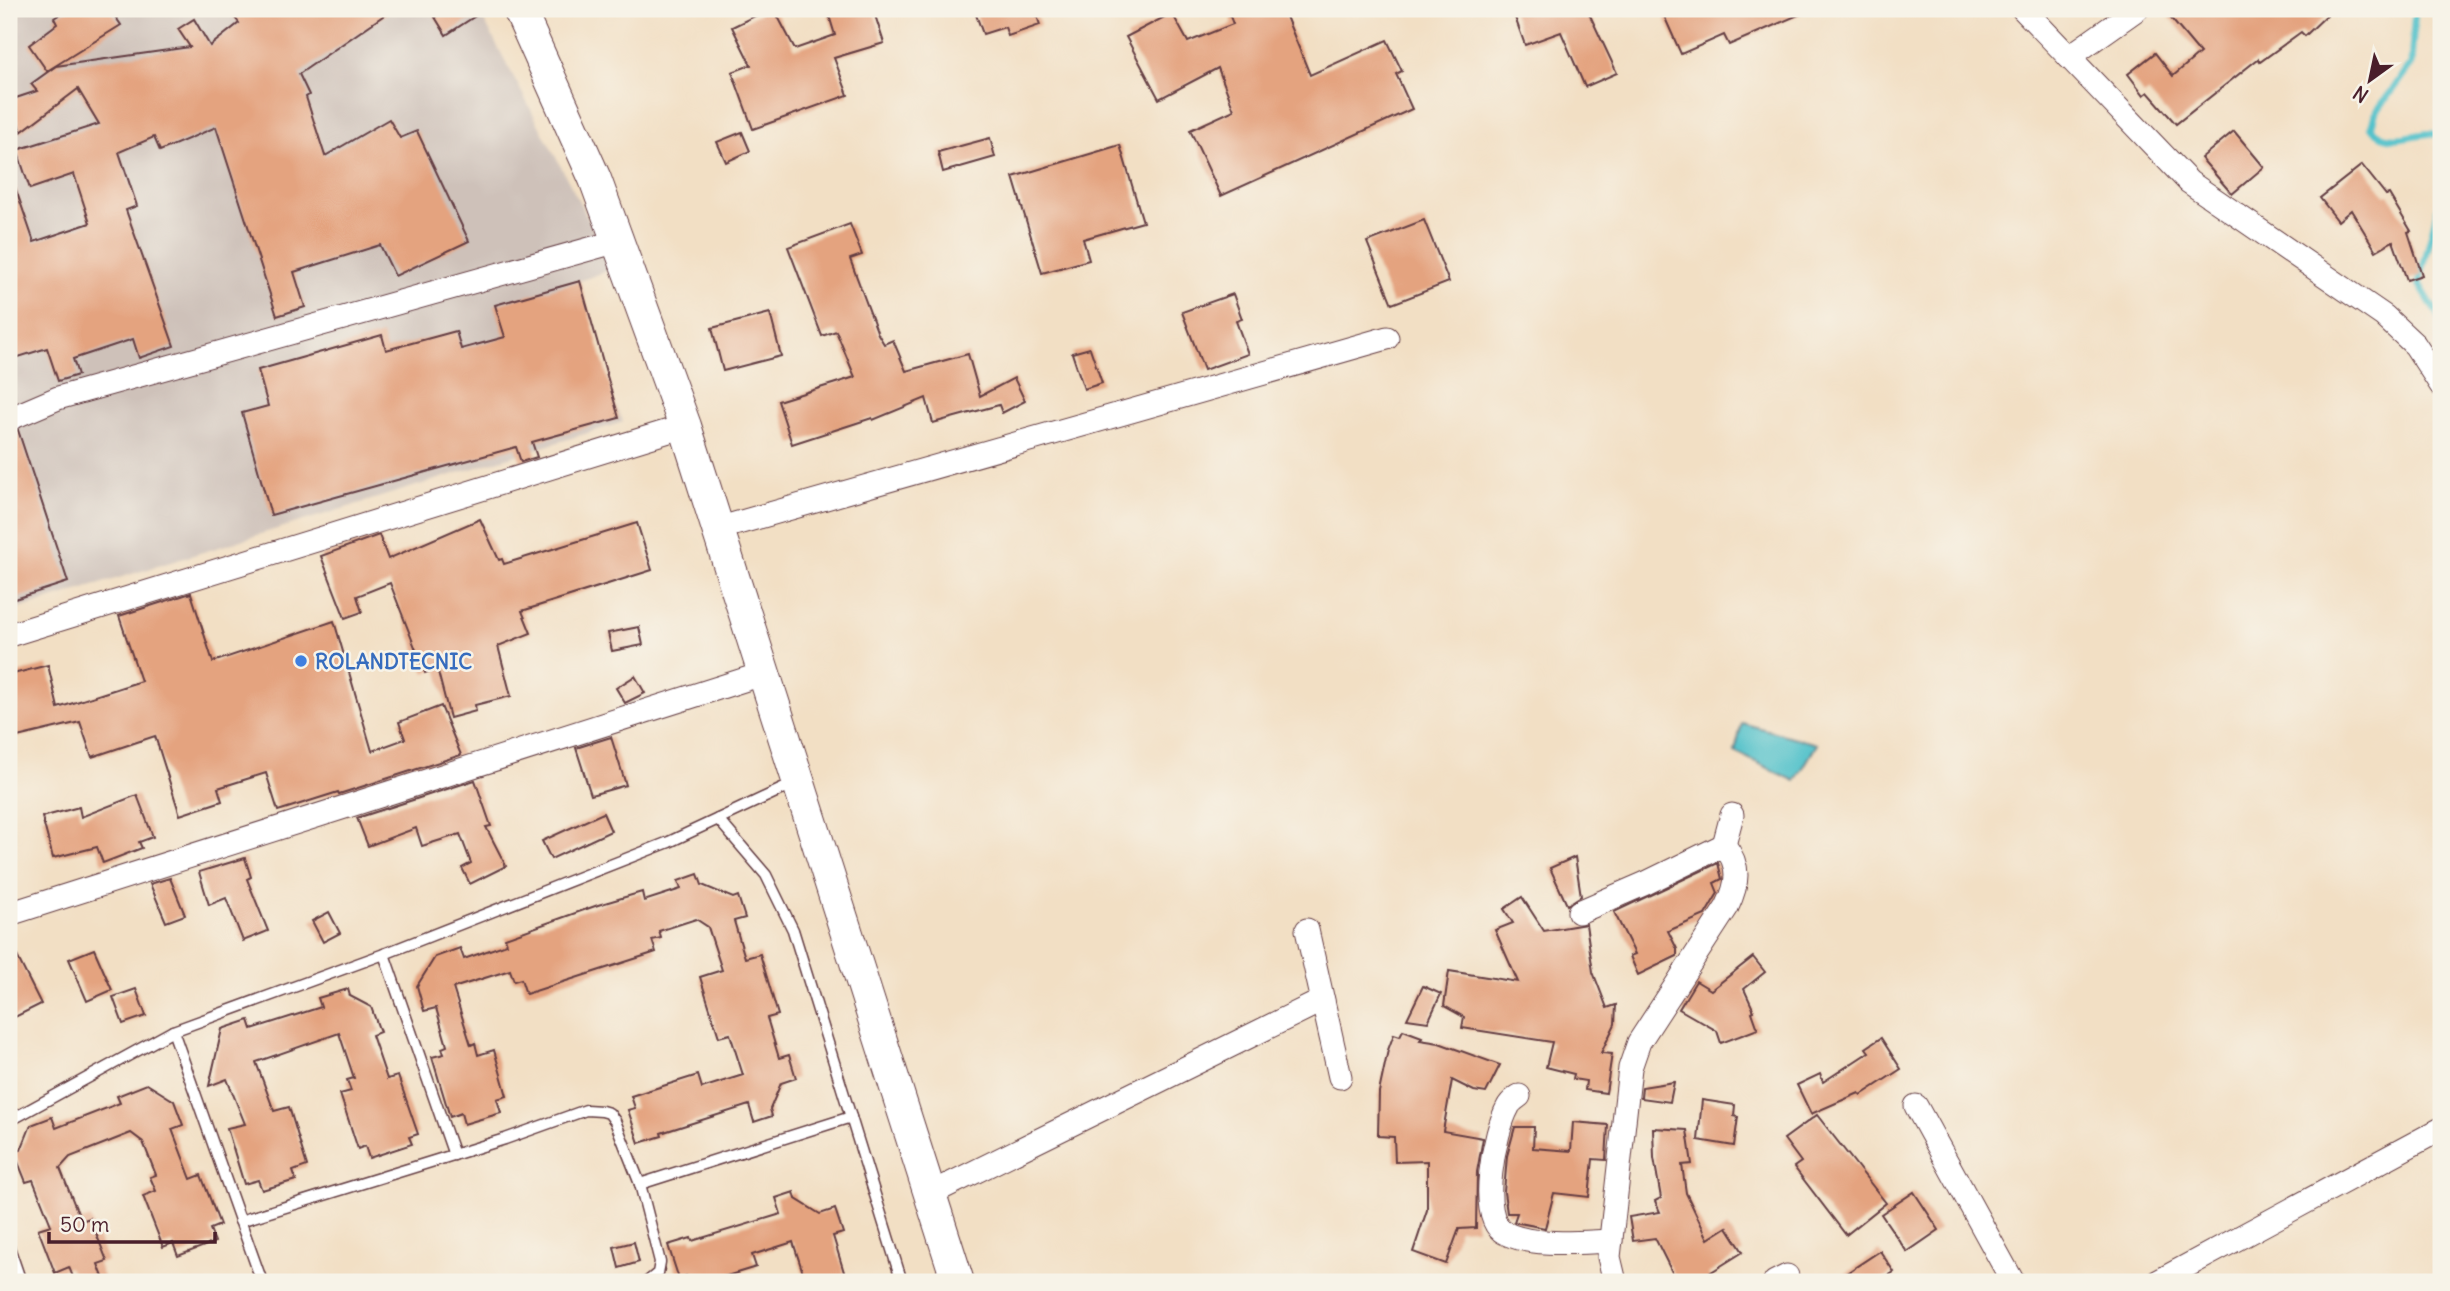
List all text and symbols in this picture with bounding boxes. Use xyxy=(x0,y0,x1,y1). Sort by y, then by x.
north arrow xyxy=(2334,46,2404,116)
text: N xyxy=(2349,81,2373,108)
place label: ROLANDTECNIC xyxy=(315,648,472,675)
marker: ROLANDTECNIC xyxy=(293,653,309,669)
scale bar xyxy=(49,1200,215,1244)
text: 50 m xyxy=(60,1211,109,1238)

